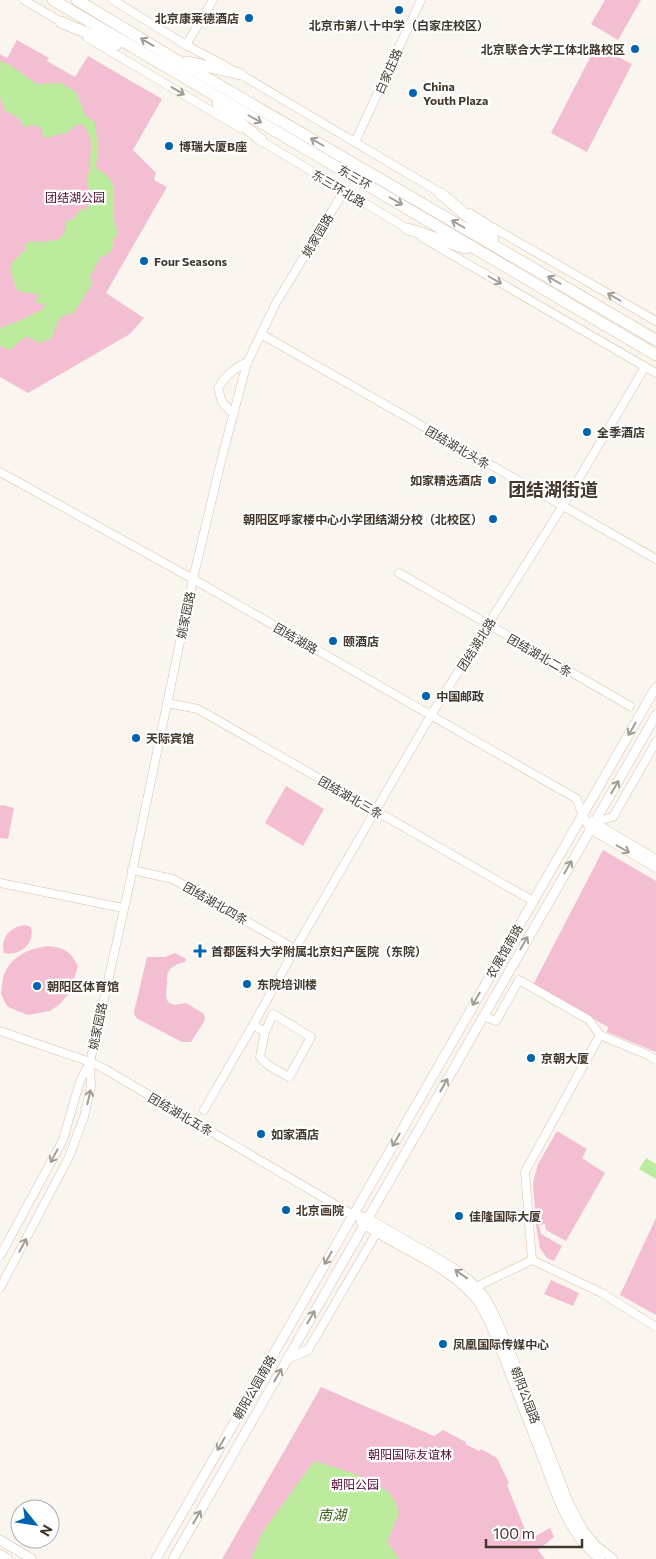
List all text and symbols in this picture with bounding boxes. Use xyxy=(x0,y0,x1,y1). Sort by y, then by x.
marker: 北京市第八十中学（白家庄校区） xyxy=(393,4,405,16)
place label: 北京康莱德酒店 xyxy=(155,11,239,25)
marker: 北京康莱德酒店 xyxy=(243,12,255,24)
place label: 北京市第八十中学（白家庄校区） xyxy=(309,18,489,32)
one-way arrow xyxy=(140,36,154,46)
place label: 北京联合大学工体北路校区 xyxy=(481,42,625,56)
marker: 北京联合大学工体北路校区 xyxy=(629,43,641,55)
street label: 白家庄路 xyxy=(372,46,404,96)
place label: China Youth Plaza xyxy=(423,79,488,107)
one-way arrow xyxy=(171,87,185,97)
marker: China Youth Plaza xyxy=(407,87,419,99)
one-way arrow xyxy=(248,115,262,125)
one-way arrow xyxy=(311,136,325,146)
place label: 博瑞大厦B座 xyxy=(179,139,247,153)
marker: 博瑞大厦B座 xyxy=(163,140,175,152)
street label: 东三环 xyxy=(336,162,374,192)
street label: 东三环北路 xyxy=(310,167,368,209)
park label: 团结湖公园 xyxy=(45,190,105,204)
one-way arrow xyxy=(388,197,402,207)
street label: 姚家园路 xyxy=(299,211,335,259)
one-way arrow xyxy=(451,218,465,228)
place label: Four Seasons xyxy=(154,254,228,268)
marker: Four Seasons xyxy=(138,255,150,267)
one-way arrow xyxy=(547,274,561,284)
one-way arrow xyxy=(488,275,502,285)
one-way arrow xyxy=(606,292,621,302)
street label: 团结湖北头条 xyxy=(423,423,493,471)
place label: 全季酒店 xyxy=(597,425,645,439)
marker: 全季酒店 xyxy=(581,426,593,438)
place label: 如家精选酒店 xyxy=(410,473,482,487)
marker: 如家精选酒店 xyxy=(486,474,498,486)
district label: 团结湖街道 xyxy=(508,478,598,500)
place label: 朝阳区呼家楼中心小学团结湖分校（北校区） xyxy=(243,512,483,526)
marker: 朝阳区呼家楼中心小学团结湖分校（北校区） xyxy=(487,513,499,525)
street label: 姚家园路 xyxy=(173,590,197,640)
street label: 团结湖北路 xyxy=(454,615,498,673)
street label: 团结湖路 xyxy=(272,620,320,656)
street label: 团结湖北二条 xyxy=(505,631,575,679)
place label: 颐酒店 xyxy=(343,634,379,648)
marker: 颐酒店 xyxy=(327,635,339,647)
place label: 中国邮政 xyxy=(436,689,484,703)
marker: 中国邮政 xyxy=(420,690,432,702)
one-way arrow xyxy=(626,721,636,735)
place label: 天际宾馆 xyxy=(146,731,194,745)
marker: 天际宾馆 xyxy=(130,732,142,744)
street label: 团结湖北三条 xyxy=(316,773,386,821)
one-way arrow xyxy=(610,780,620,794)
one-way arrow xyxy=(615,844,629,854)
one-way arrow xyxy=(564,860,574,874)
street label: 团结湖北四条 xyxy=(181,879,251,927)
street label: 农展馆南路 xyxy=(483,922,525,980)
one-way arrow xyxy=(520,937,530,951)
marker: 首都医科大学附属北京妇产医院（东院） xyxy=(193,944,207,958)
place label: 首都医科大学附属北京妇产医院（东院） xyxy=(211,944,427,958)
place label: 东院培训楼 xyxy=(257,977,317,991)
marker: 东院培训楼 xyxy=(241,978,253,990)
place label: 朝阳区体育馆 xyxy=(47,979,119,993)
marker: 朝阳区体育馆 xyxy=(31,980,43,992)
one-way arrow xyxy=(471,992,481,1006)
street label: 姚家园路 xyxy=(85,1001,109,1051)
place label: 京朝大厦 xyxy=(541,1051,589,1065)
marker: 京朝大厦 xyxy=(525,1052,537,1064)
one-way arrow xyxy=(439,1077,449,1092)
one-way arrow xyxy=(85,1090,94,1106)
street label: 团结湖北五条 xyxy=(146,1090,216,1138)
place label: 如家酒店 xyxy=(271,1127,319,1141)
marker: 如家酒店 xyxy=(255,1128,267,1140)
one-way arrow xyxy=(390,1133,400,1147)
one-way arrow xyxy=(49,1148,58,1163)
place label: 北京画院 xyxy=(296,1203,344,1217)
marker: 北京画院 xyxy=(280,1204,292,1216)
place label: 佳隆国际大厦 xyxy=(469,1209,541,1223)
marker: 佳隆国际大厦 xyxy=(453,1210,465,1222)
one-way arrow xyxy=(18,1238,28,1253)
one-way arrow xyxy=(323,1250,333,1264)
one-way arrow xyxy=(455,1268,468,1279)
one-way arrow xyxy=(307,1310,316,1325)
place label: 凤凰国际传媒中心 xyxy=(453,1337,549,1351)
marker: 凤凰国际传媒中心 xyxy=(437,1338,449,1350)
street label: 朝阳公园南路 xyxy=(230,1352,278,1422)
street label: 朝阳公园路 xyxy=(509,1364,543,1426)
one-way arrow xyxy=(273,1369,283,1383)
one-way arrow xyxy=(216,1437,226,1451)
park label: 朝阳国际友谊林 xyxy=(368,1447,452,1461)
park label: 朝阳公园 xyxy=(331,1477,379,1491)
north arrow xyxy=(10,1499,60,1549)
water label: 南湖 xyxy=(318,1506,348,1523)
one-way arrow xyxy=(193,1510,203,1524)
scale bar xyxy=(486,1516,582,1548)
text: N xyxy=(37,1522,57,1540)
text: 100 m xyxy=(493,1524,535,1542)

